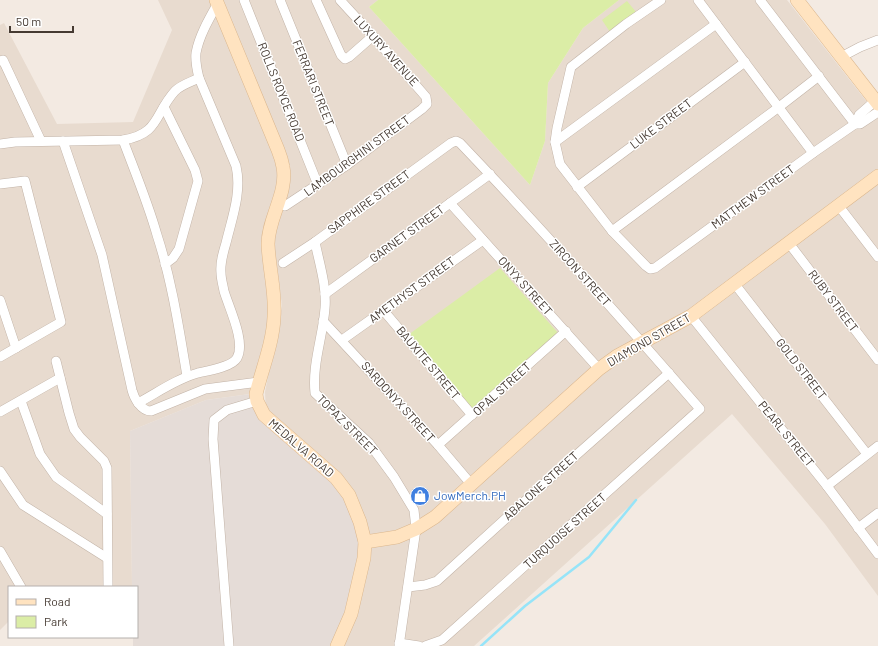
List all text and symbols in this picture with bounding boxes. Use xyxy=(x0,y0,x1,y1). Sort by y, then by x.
scale bar xyxy=(10,8,73,34)
street label: LUXURY AVENUE xyxy=(351,12,422,88)
text: 50 m xyxy=(16,14,41,28)
street label: FERRARI STREET xyxy=(290,38,338,128)
street label: ROLLS ROYCE ROAD xyxy=(256,40,308,143)
street label: LUKE STREET xyxy=(627,95,694,151)
street label: LAMBOURGHINI STREET xyxy=(301,112,412,198)
street label: MATTHEW STREET xyxy=(708,161,797,231)
street label: SAPPHIRE STREET xyxy=(324,166,413,236)
street label: GARNET STREET xyxy=(366,201,447,265)
street label: ZIRCON STREET xyxy=(547,236,614,309)
street label: AMETHYST STREET xyxy=(366,253,457,325)
street label: ONYX STREET xyxy=(496,253,556,318)
street label: RUBY STREET xyxy=(806,267,862,334)
street label: DIAMOND STREET xyxy=(604,310,693,369)
street label: BAUXITE STREET xyxy=(394,323,464,402)
street label: GOLD STREET xyxy=(774,335,830,402)
street label: SARDONYX STREET xyxy=(359,358,439,444)
street label: OPAL STREET xyxy=(469,358,533,418)
street label: TOPAZ STREET xyxy=(315,391,381,457)
street label: PEARL STREET xyxy=(756,398,818,469)
street label: MEDALVA ROAD xyxy=(266,415,337,479)
street label: ABALONE STREET xyxy=(500,448,581,523)
shop icon: JowMerch.PH xyxy=(409,485,431,507)
place label: JowMerch.PH xyxy=(434,488,506,502)
street label: TURQUOISE STREET xyxy=(520,489,609,571)
legend xyxy=(8,586,138,638)
text: Road xyxy=(44,594,71,608)
text: Park xyxy=(44,614,68,628)

